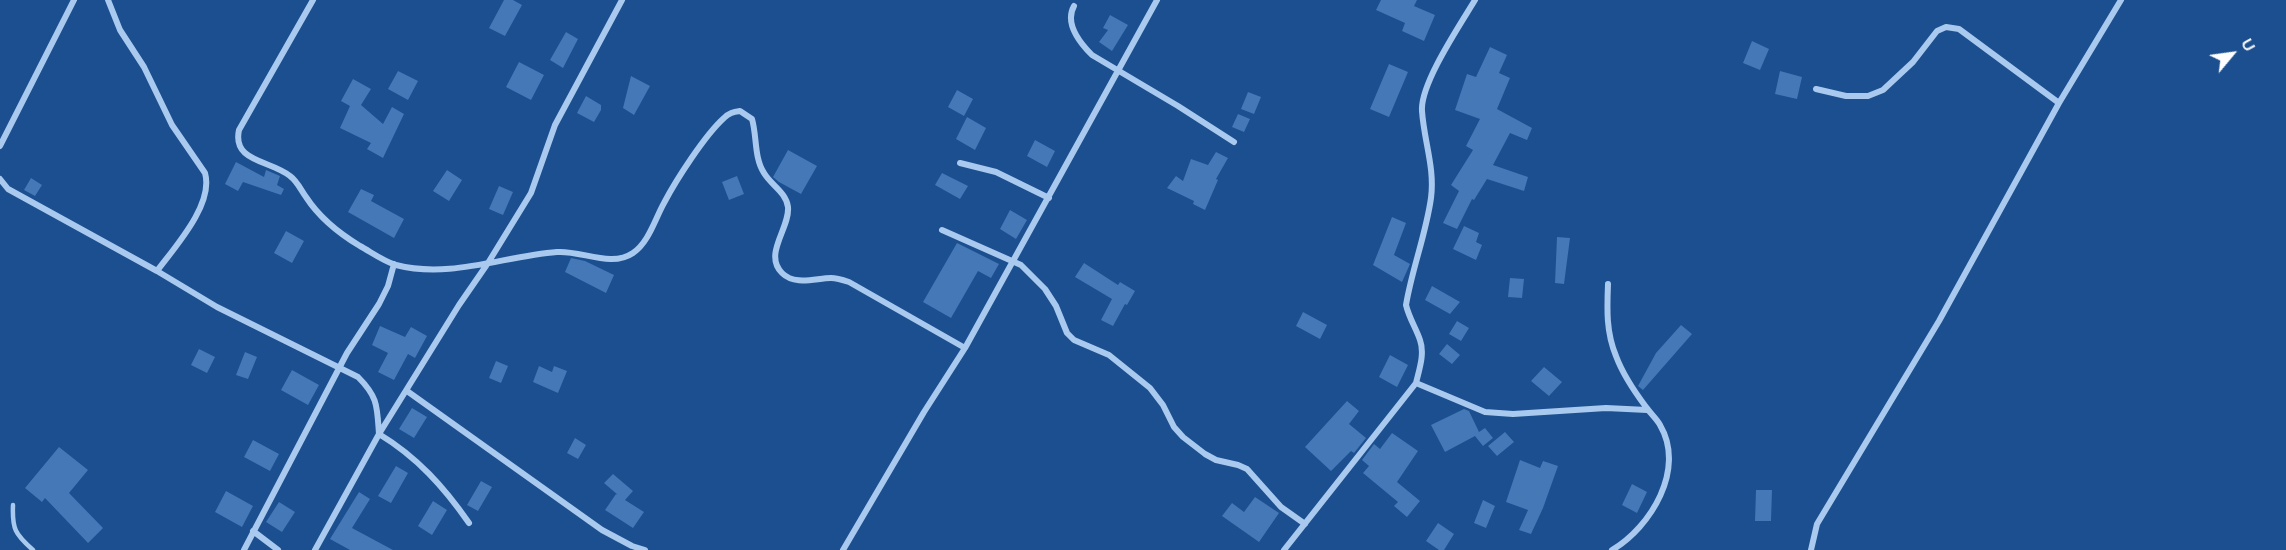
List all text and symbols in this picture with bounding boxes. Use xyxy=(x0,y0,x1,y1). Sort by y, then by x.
north arrow xyxy=(2202,24,2262,84)
text: U xyxy=(2235,35,2260,56)

